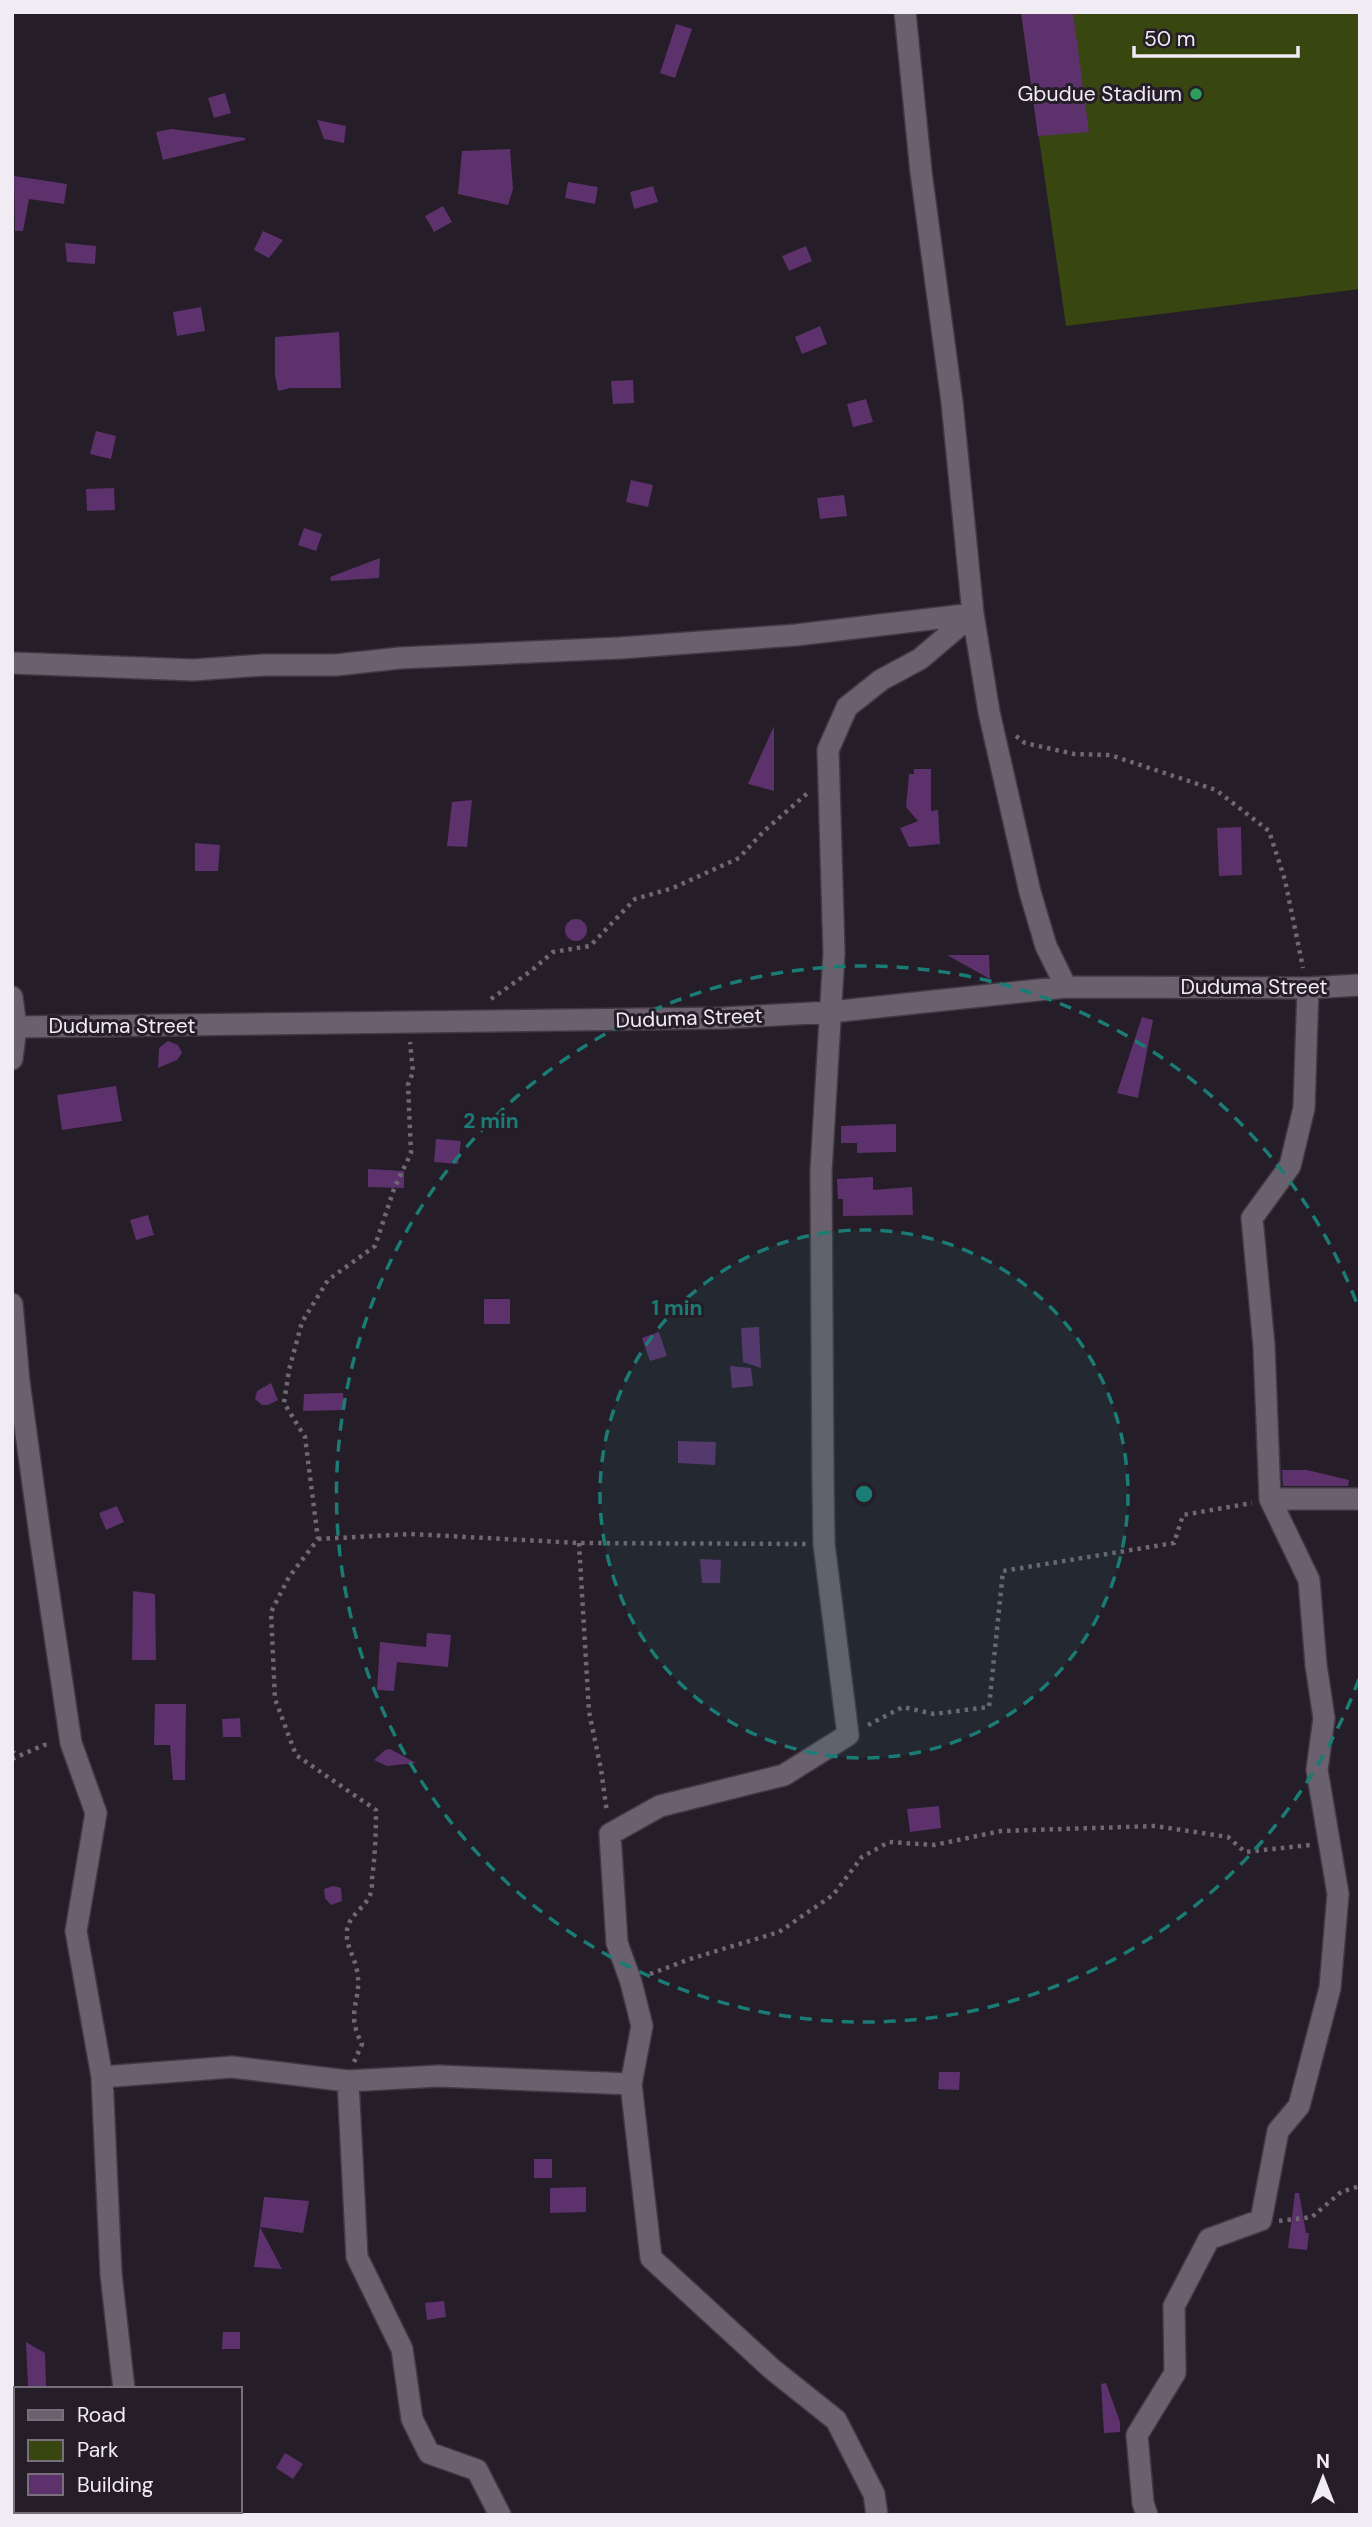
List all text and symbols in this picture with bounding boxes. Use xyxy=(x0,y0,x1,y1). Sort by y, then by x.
scale bar xyxy=(1134,14,1298,58)
text: 50 m xyxy=(1144,25,1195,53)
place label: Gbudue Stadium xyxy=(1017,80,1182,108)
marker: Gbudue Stadium xyxy=(1188,86,1204,102)
street label: Duduma Street xyxy=(1181,973,1327,1001)
street label: Duduma Street xyxy=(615,1001,763,1035)
street label: Duduma Street xyxy=(49,1012,195,1040)
text: 2 min xyxy=(463,1107,519,1135)
text: 1 min xyxy=(651,1294,703,1322)
centre of rings xyxy=(852,1482,876,1506)
legend xyxy=(14,2387,242,2513)
text: Road xyxy=(77,2401,126,2429)
text: Park xyxy=(77,2436,119,2464)
north arrow xyxy=(1288,2443,1358,2513)
text: N xyxy=(1316,2449,1330,2474)
text: Building xyxy=(77,2471,154,2499)

